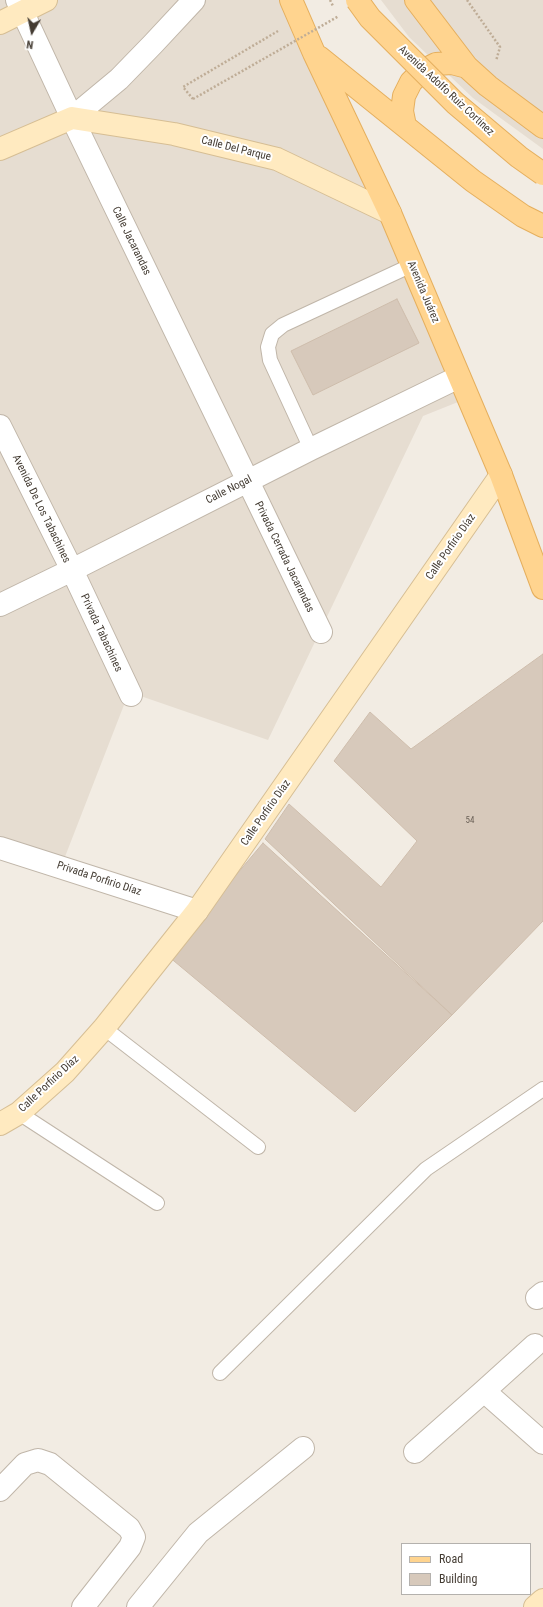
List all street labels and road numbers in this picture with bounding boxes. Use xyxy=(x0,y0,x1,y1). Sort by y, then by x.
street label: Avenida Adolfo Ruiz Cortinez xyxy=(395,43,497,139)
street label: Calle Del Parque xyxy=(200,134,272,164)
street label: Calle Jacarandas xyxy=(109,205,153,277)
street label: Avenida Juárez xyxy=(404,259,442,325)
street label: Avenida De Los Tabachines xyxy=(9,453,73,565)
street label: Calle Nogal xyxy=(204,473,254,507)
street label: Privada Cerrada Jacarandas xyxy=(251,499,317,615)
street label: Calle Porfirio Díaz xyxy=(423,512,479,582)
street label: Privada Tabachines xyxy=(77,592,125,674)
street label: Calle Porfirio Díaz xyxy=(238,778,294,848)
street label: Privada Porfirio Díaz xyxy=(55,859,143,899)
street label: Calle Porfirio Díaz xyxy=(16,1053,82,1115)

